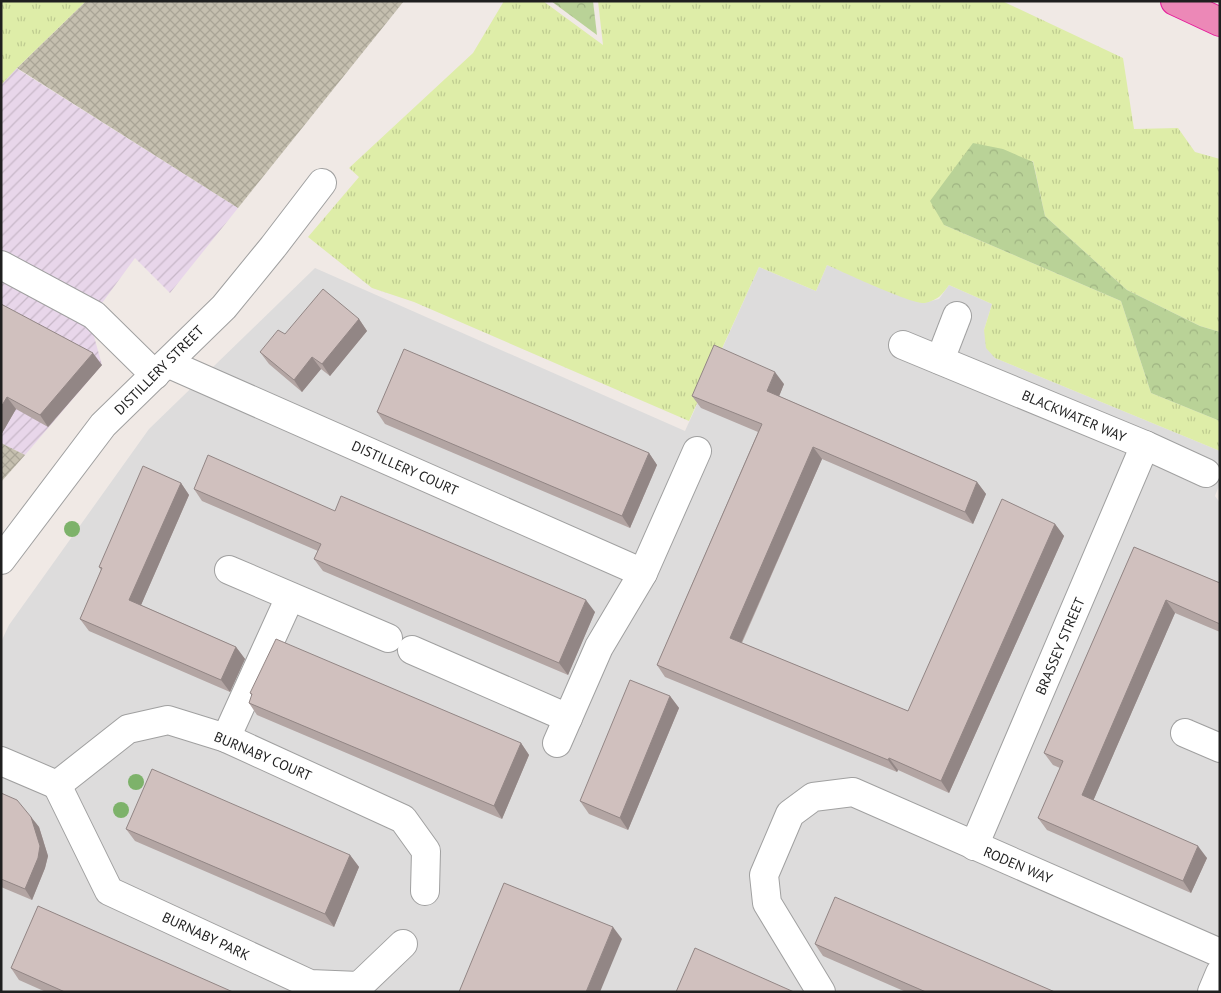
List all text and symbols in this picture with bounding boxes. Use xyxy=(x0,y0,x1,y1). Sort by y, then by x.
street label: DISTILLERY STREET xyxy=(110,321,208,419)
street label: BLACKWATER WAY xyxy=(1019,386,1129,446)
street label: DISTILLERY COURT xyxy=(349,436,461,500)
street label: BRASSEY STREET xyxy=(1031,594,1089,697)
street label: BURNABY COURT xyxy=(212,727,315,785)
street label: RODEN WAY xyxy=(981,842,1055,888)
street label: BURNABY PARK xyxy=(159,908,253,964)

